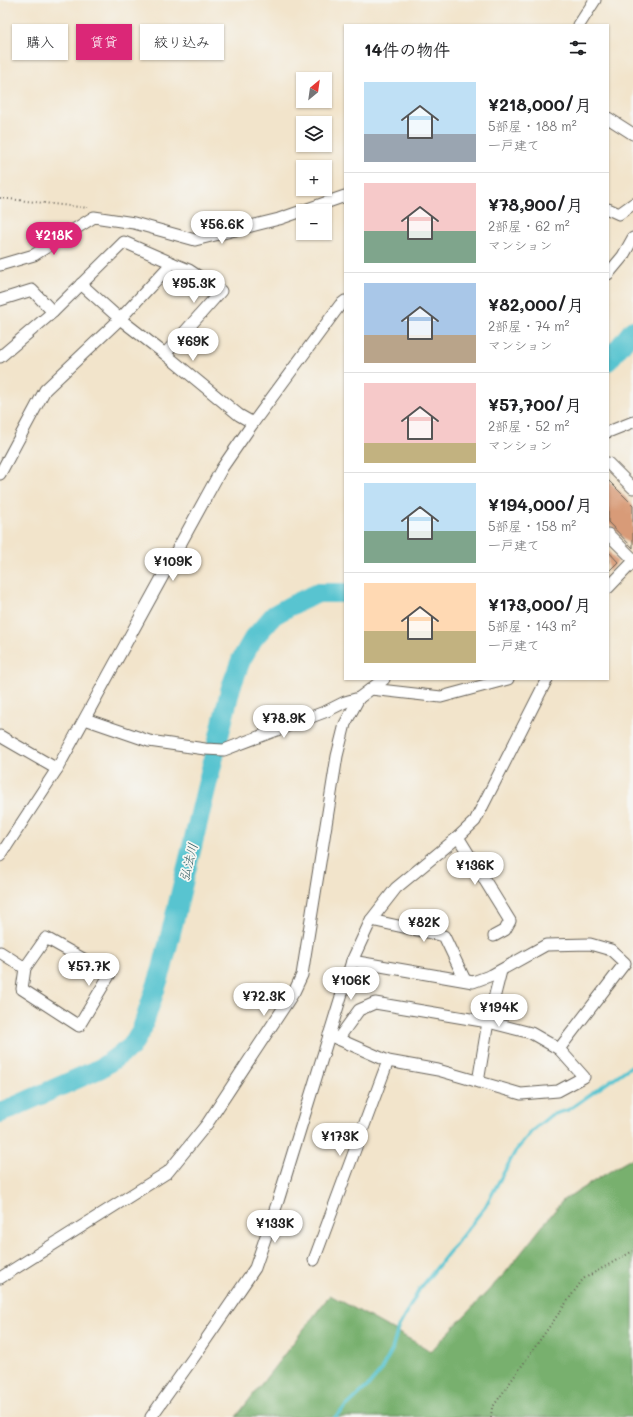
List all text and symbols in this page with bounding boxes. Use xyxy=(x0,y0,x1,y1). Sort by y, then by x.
chip: 購入 xyxy=(12,24,68,60)
chip: 賃貸 xyxy=(76,24,132,60)
chip: 絞り込み xyxy=(140,24,224,60)
icon: filters xyxy=(567,37,589,59)
text: 14件の物件 xyxy=(364,38,450,60)
north arrow xyxy=(296,72,332,108)
map controls xyxy=(296,72,332,240)
text: ¥218,000/月 xyxy=(488,93,592,115)
icon: home xyxy=(396,98,444,146)
button: layers xyxy=(296,116,332,152)
text: 5部屋 · 188 m² xyxy=(488,117,577,134)
text: 一戸建て xyxy=(488,136,540,153)
button: + xyxy=(296,160,332,196)
text: ¥78,900/月 xyxy=(488,193,583,215)
icon: home xyxy=(396,199,444,247)
button: − xyxy=(296,204,332,240)
pin: ¥56.6K xyxy=(189,211,255,245)
text: ¥56.6K xyxy=(200,215,244,232)
text: 2部屋 · 62 m² xyxy=(488,217,570,234)
pin: ¥218K xyxy=(26,222,82,256)
text: ¥218K xyxy=(35,226,73,243)
text: マンション xyxy=(488,236,552,253)
pin: ¥95.3K xyxy=(161,270,227,304)
text: ¥95.3K xyxy=(172,274,216,291)
text: ¥82,000/月 xyxy=(488,293,584,315)
icon: home xyxy=(396,299,444,347)
text: 2部屋 · 74 m² xyxy=(488,317,570,334)
pin: ¥69K xyxy=(169,328,217,362)
text: ¥69K xyxy=(177,332,209,349)
text: マンション xyxy=(488,336,552,353)
text: ¥57,700/月 xyxy=(488,393,582,415)
icon: home xyxy=(396,399,444,447)
text: 2部屋 · 52 m² xyxy=(488,417,569,434)
text: マンション xyxy=(488,436,552,453)
text: ¥194,000/月 xyxy=(488,493,593,515)
icon: home xyxy=(396,499,444,547)
text: 5部屋 · 158 m² xyxy=(488,517,576,534)
text: 一戸建て xyxy=(488,536,540,553)
pin: ¥109K xyxy=(145,548,201,582)
text: ¥109K xyxy=(153,552,193,569)
text: ¥173,000/月 xyxy=(488,593,591,615)
icon: home xyxy=(396,599,444,647)
text: 5部屋 · 143 m² xyxy=(488,617,576,634)
text: 一戸建て xyxy=(488,636,540,653)
pin: ¥78.9K xyxy=(251,705,317,739)
text: ¥78.9K xyxy=(262,709,306,726)
water label: 弘法川 xyxy=(175,841,200,883)
pin: ¥136K xyxy=(447,852,503,886)
text: ¥136K xyxy=(456,856,494,873)
pin: ¥82K xyxy=(400,909,448,943)
text: ¥82K xyxy=(408,913,440,930)
pin: ¥57.7K xyxy=(56,953,122,987)
text: ¥57.7K xyxy=(67,957,111,974)
pin: ¥106K xyxy=(323,967,379,1001)
text: ¥106K xyxy=(331,971,371,988)
pin: ¥72.3K xyxy=(231,983,297,1017)
text: ¥72.3K xyxy=(242,987,286,1004)
pin: ¥194K xyxy=(471,994,527,1028)
text: ¥194K xyxy=(480,998,518,1015)
pin: ¥173K xyxy=(312,1123,368,1157)
text: ¥173K xyxy=(321,1127,359,1144)
pin: ¥133K xyxy=(247,1210,303,1244)
text: ¥133K xyxy=(256,1214,294,1231)

